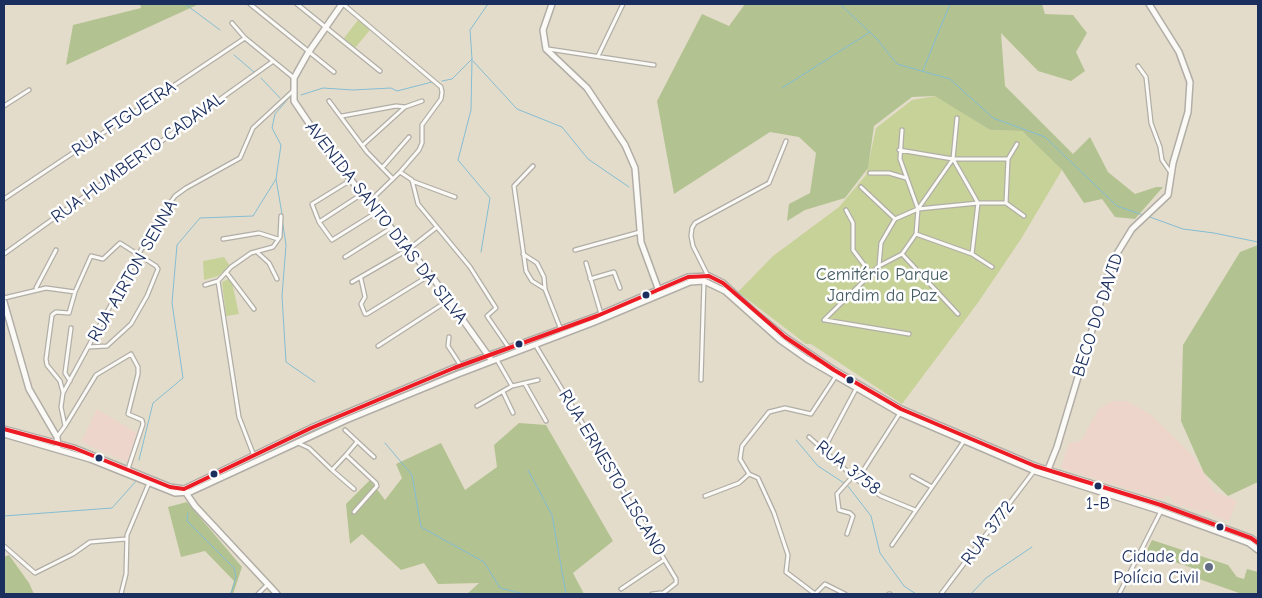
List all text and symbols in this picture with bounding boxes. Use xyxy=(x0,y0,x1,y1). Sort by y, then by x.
street label: RUA FIGUEIRA xyxy=(68,76,180,162)
street label: RUA HUMBERTO CADAVAL xyxy=(47,88,229,228)
street label: AVENIDA SANTO DIAS DA SILVA xyxy=(300,118,472,328)
street label: RUA AIRTON SENNA xyxy=(84,196,182,346)
street label: BECO DO DAVID xyxy=(1068,251,1128,379)
park label: Cemitério Parque Jardim da Paz xyxy=(816,264,948,306)
unlabelled marker xyxy=(641,290,651,300)
unlabelled marker xyxy=(514,339,524,349)
unlabelled marker xyxy=(845,375,855,385)
street label: RUA ERNESTO LISCANO xyxy=(554,386,670,560)
street label: RUA 3758 xyxy=(811,436,885,500)
unlabelled marker xyxy=(94,453,104,463)
unlabelled marker xyxy=(209,469,219,479)
marker: 1-B xyxy=(1093,481,1103,491)
place label: 1-B xyxy=(1086,494,1110,514)
street label: RUA 3772 xyxy=(957,497,1019,569)
unlabelled marker xyxy=(1215,522,1225,532)
place label: Cidade da Polícia Civil xyxy=(1113,546,1199,588)
marker: Cidade da Polícia Civil xyxy=(1203,561,1215,573)

